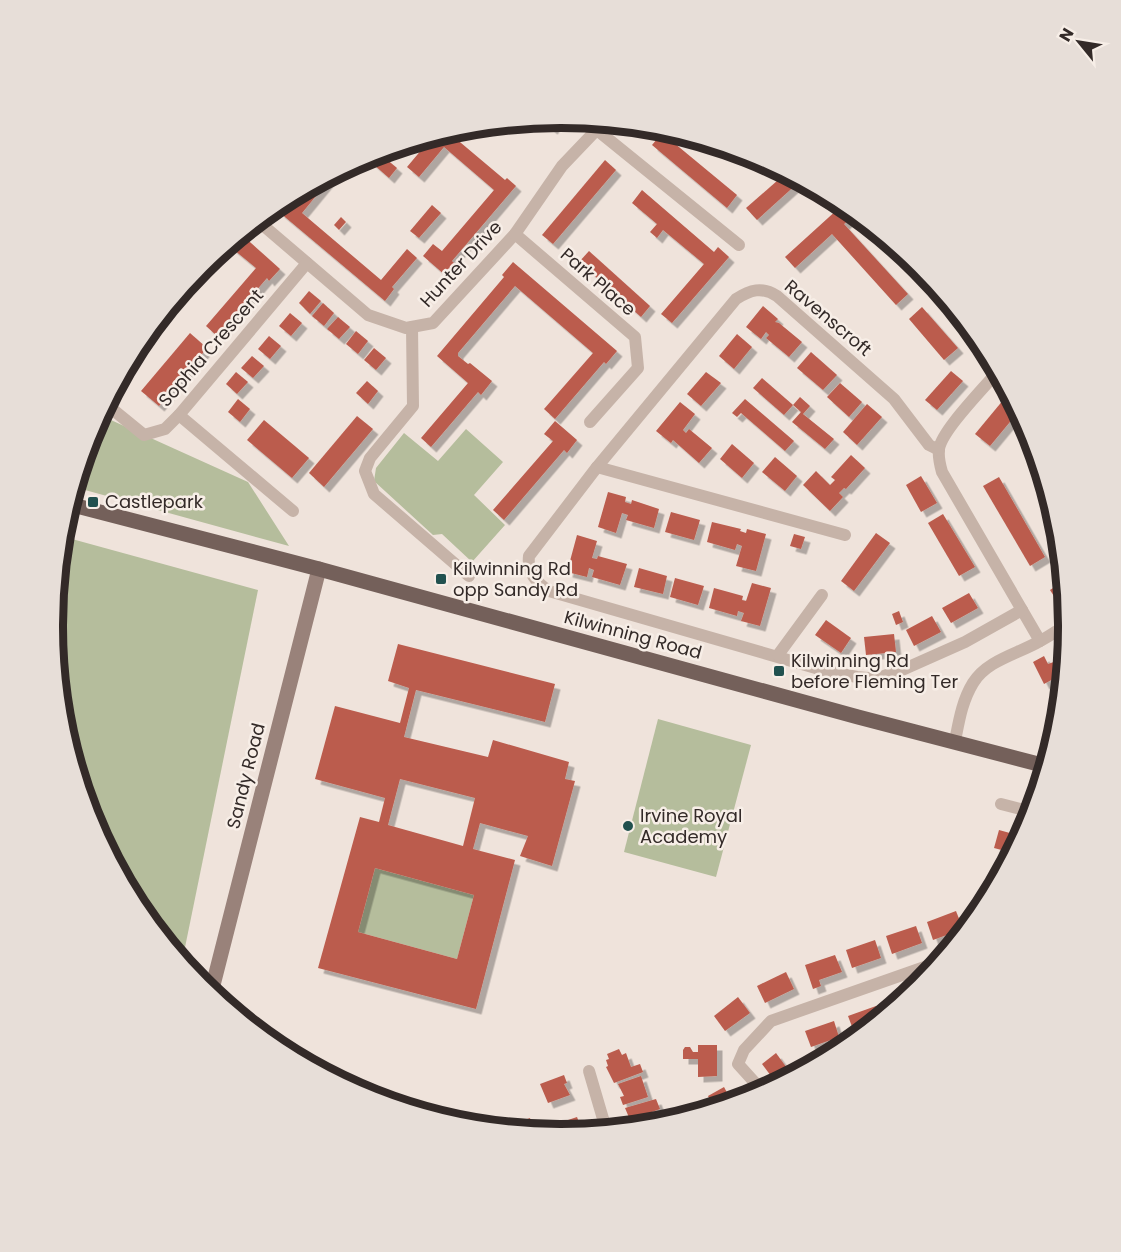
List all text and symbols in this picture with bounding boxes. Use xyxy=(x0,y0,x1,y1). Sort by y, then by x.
north arrow xyxy=(1049,12,1109,72)
text: N xyxy=(1053,24,1079,46)
street label: Hunter Drive xyxy=(414,215,507,312)
street label: Park Place xyxy=(555,242,641,321)
street label: Ravenscroft xyxy=(779,274,877,362)
street label: Sophia Crescent xyxy=(152,283,269,412)
place label: Castlepark xyxy=(105,489,204,514)
marker: Castlepark xyxy=(86,495,100,509)
place label: Kilwinning Rd opp Sandy Rd xyxy=(453,556,578,602)
marker: Kilwinning Rd opp Sandy Rd xyxy=(434,572,448,586)
street label: Kilwinning Road xyxy=(562,604,705,665)
place label: Kilwinning Rd before Fleming Ter xyxy=(791,648,958,694)
marker: Kilwinning Rd before Fleming Ter xyxy=(772,664,786,678)
street label: Sandy Road xyxy=(220,720,271,831)
place label: Irvine Royal Academy xyxy=(640,803,742,849)
marker: Irvine Royal Academy xyxy=(621,819,635,833)

